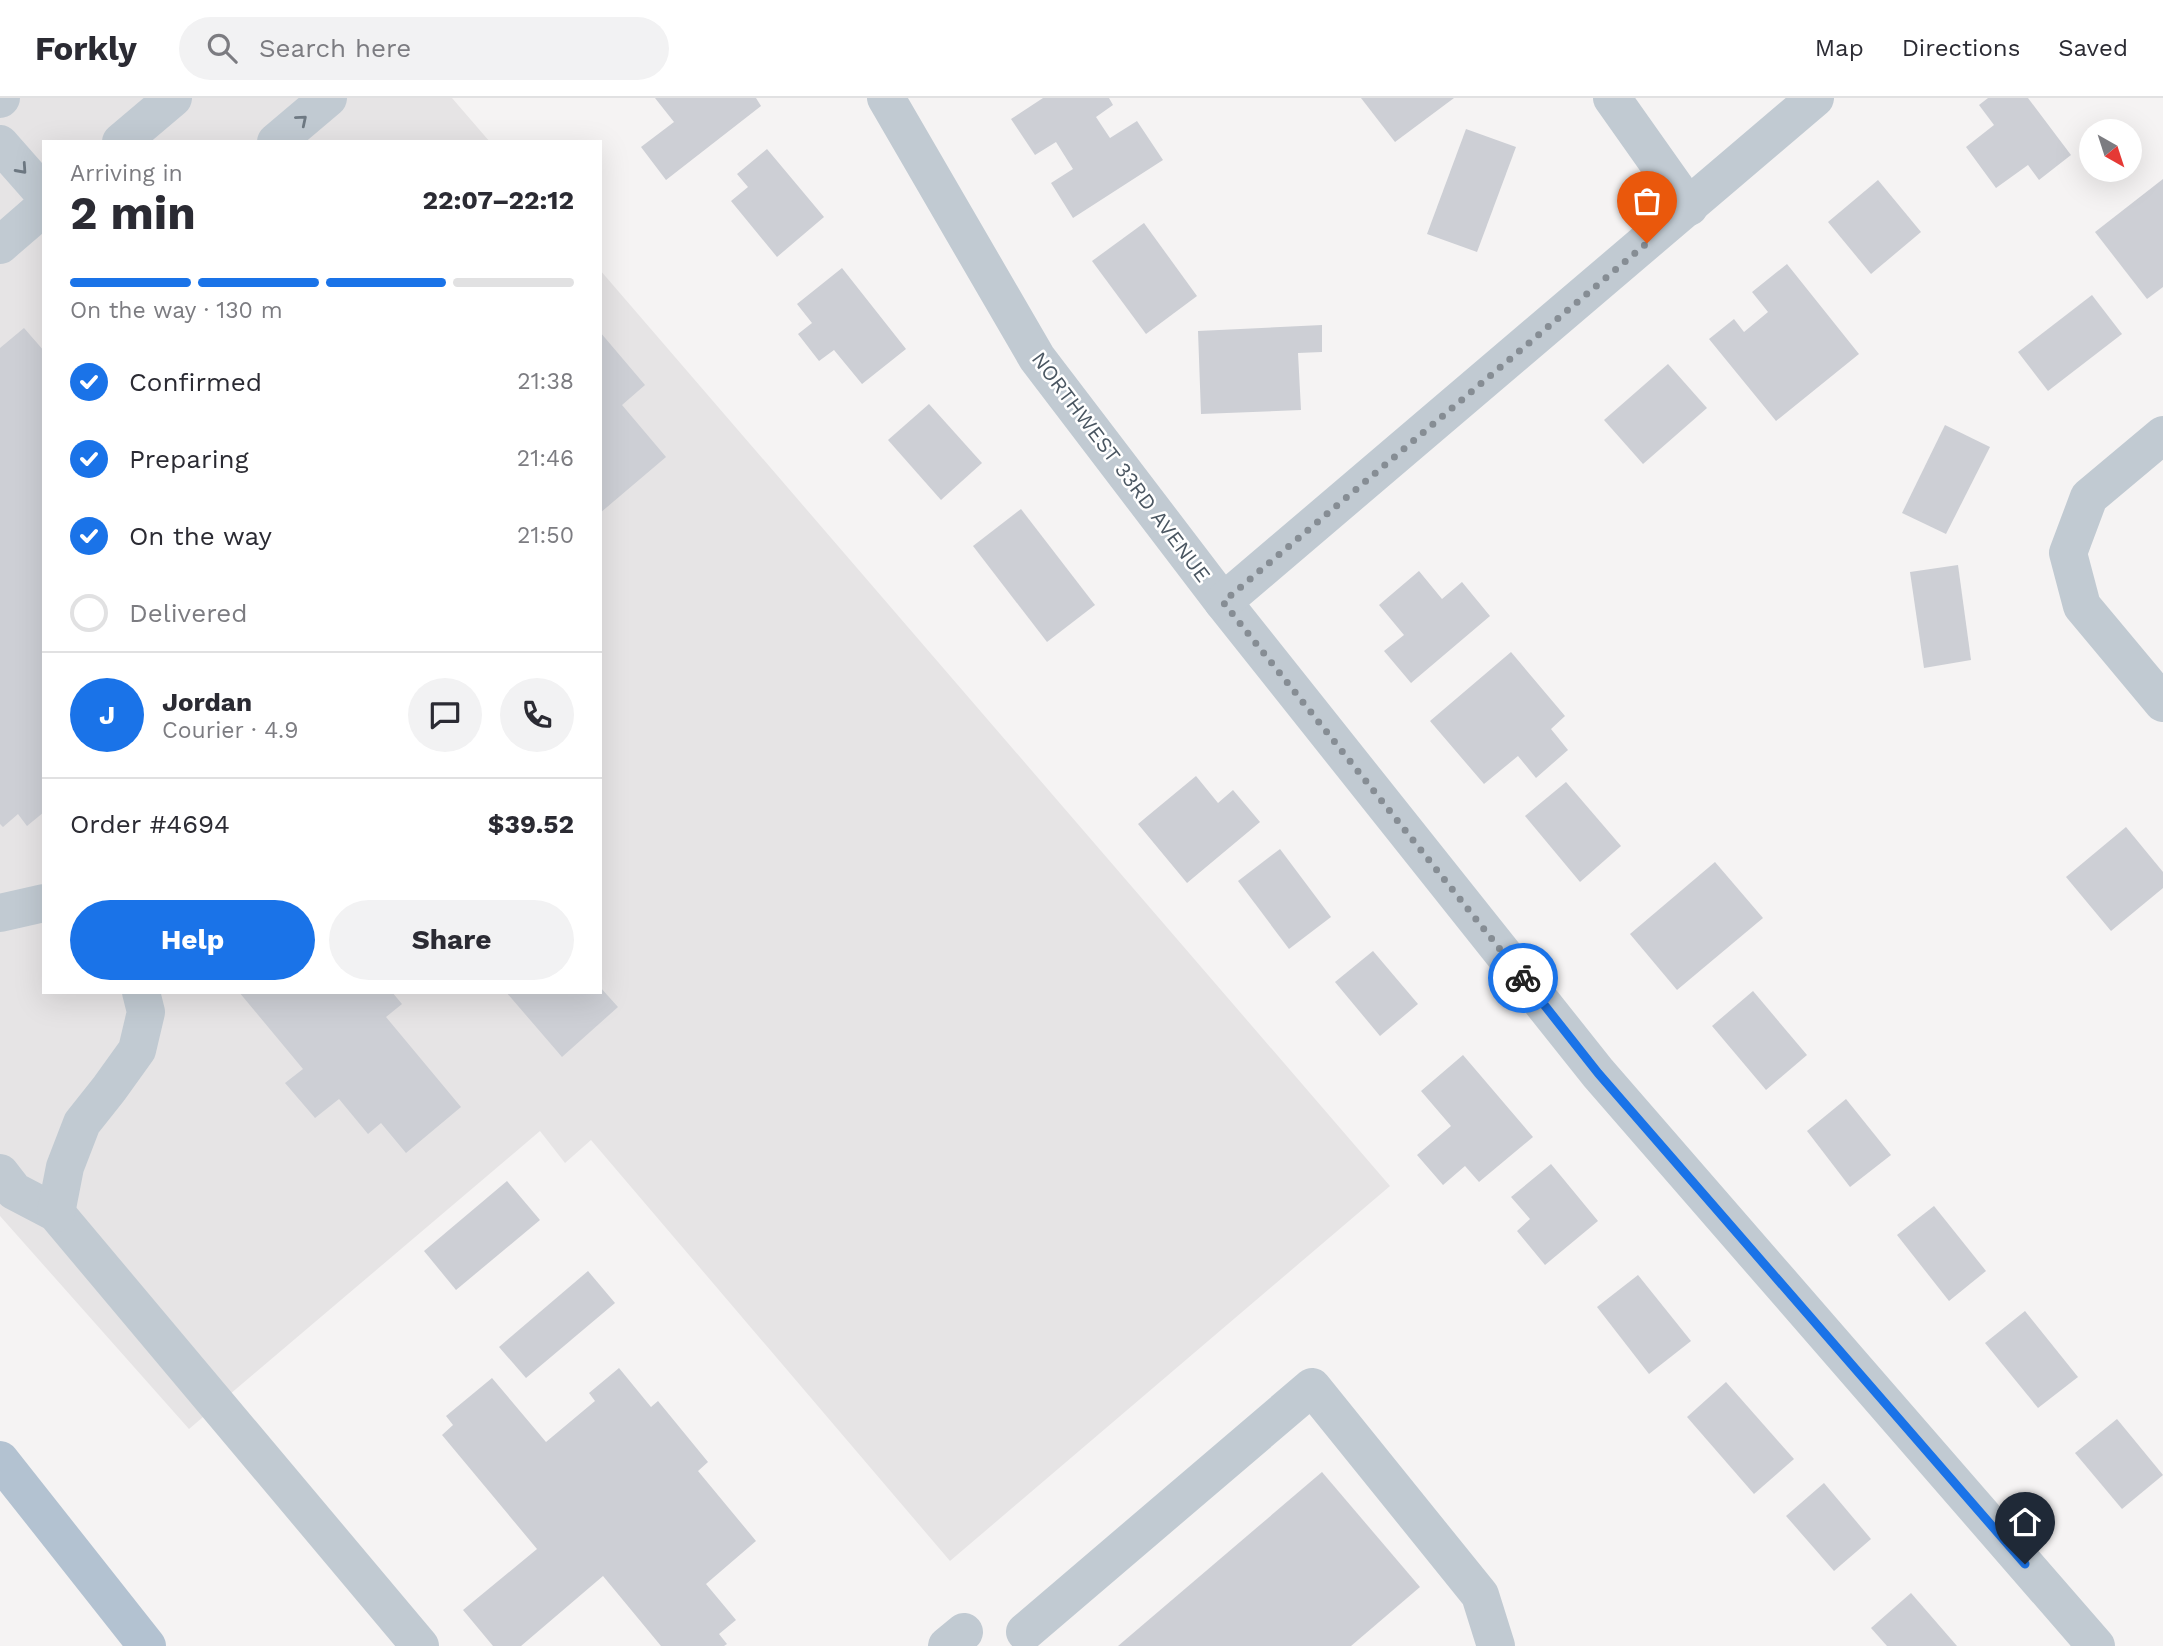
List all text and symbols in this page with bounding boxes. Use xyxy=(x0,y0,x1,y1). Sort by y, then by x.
search box xyxy=(179,17,669,80)
text: Forkly xyxy=(35,29,137,68)
icon: search xyxy=(203,29,241,67)
text: Search here xyxy=(259,33,411,63)
text: Map xyxy=(1815,34,1864,62)
text: Directions xyxy=(1902,34,2020,62)
text: Saved xyxy=(2058,34,2128,62)
one-way arrow xyxy=(294,116,307,128)
north arrow xyxy=(2079,119,2142,182)
map controls xyxy=(2079,119,2142,182)
text: Arriving in xyxy=(70,160,183,187)
one-way arrow xyxy=(14,161,26,174)
pin xyxy=(1617,171,1677,243)
icon: bag xyxy=(1628,182,1666,220)
text: 22:07–22:12 xyxy=(422,185,574,215)
text: 2 min xyxy=(70,186,196,240)
text: On the way · 130 m xyxy=(70,297,283,324)
street label: NORTHWEST 33RD AVENUE xyxy=(1027,347,1216,587)
icon: check xyxy=(70,363,108,401)
text: Confirmed xyxy=(129,367,262,397)
text: 21:38 xyxy=(517,368,574,395)
icon: check xyxy=(70,440,108,478)
text: Preparing xyxy=(129,444,249,474)
text: 21:46 xyxy=(517,445,574,472)
icon: check xyxy=(70,517,108,555)
text: On the way xyxy=(129,521,272,551)
text: 21:50 xyxy=(517,522,574,549)
text: Delivered xyxy=(129,598,248,628)
button: chat xyxy=(408,678,482,752)
button: phone xyxy=(500,678,574,752)
text: Jordan xyxy=(162,687,252,717)
text: J xyxy=(99,700,115,730)
text: Courier · 4.9 xyxy=(162,717,298,744)
text: Order #4694 xyxy=(70,809,230,839)
text: $39.52 xyxy=(488,809,574,839)
button: Help xyxy=(70,900,315,980)
button: Share xyxy=(329,900,574,980)
courier xyxy=(1488,943,1558,1013)
icon: bike xyxy=(1504,959,1542,997)
pin xyxy=(1995,1492,2055,1564)
icon: home xyxy=(2006,1503,2044,1541)

